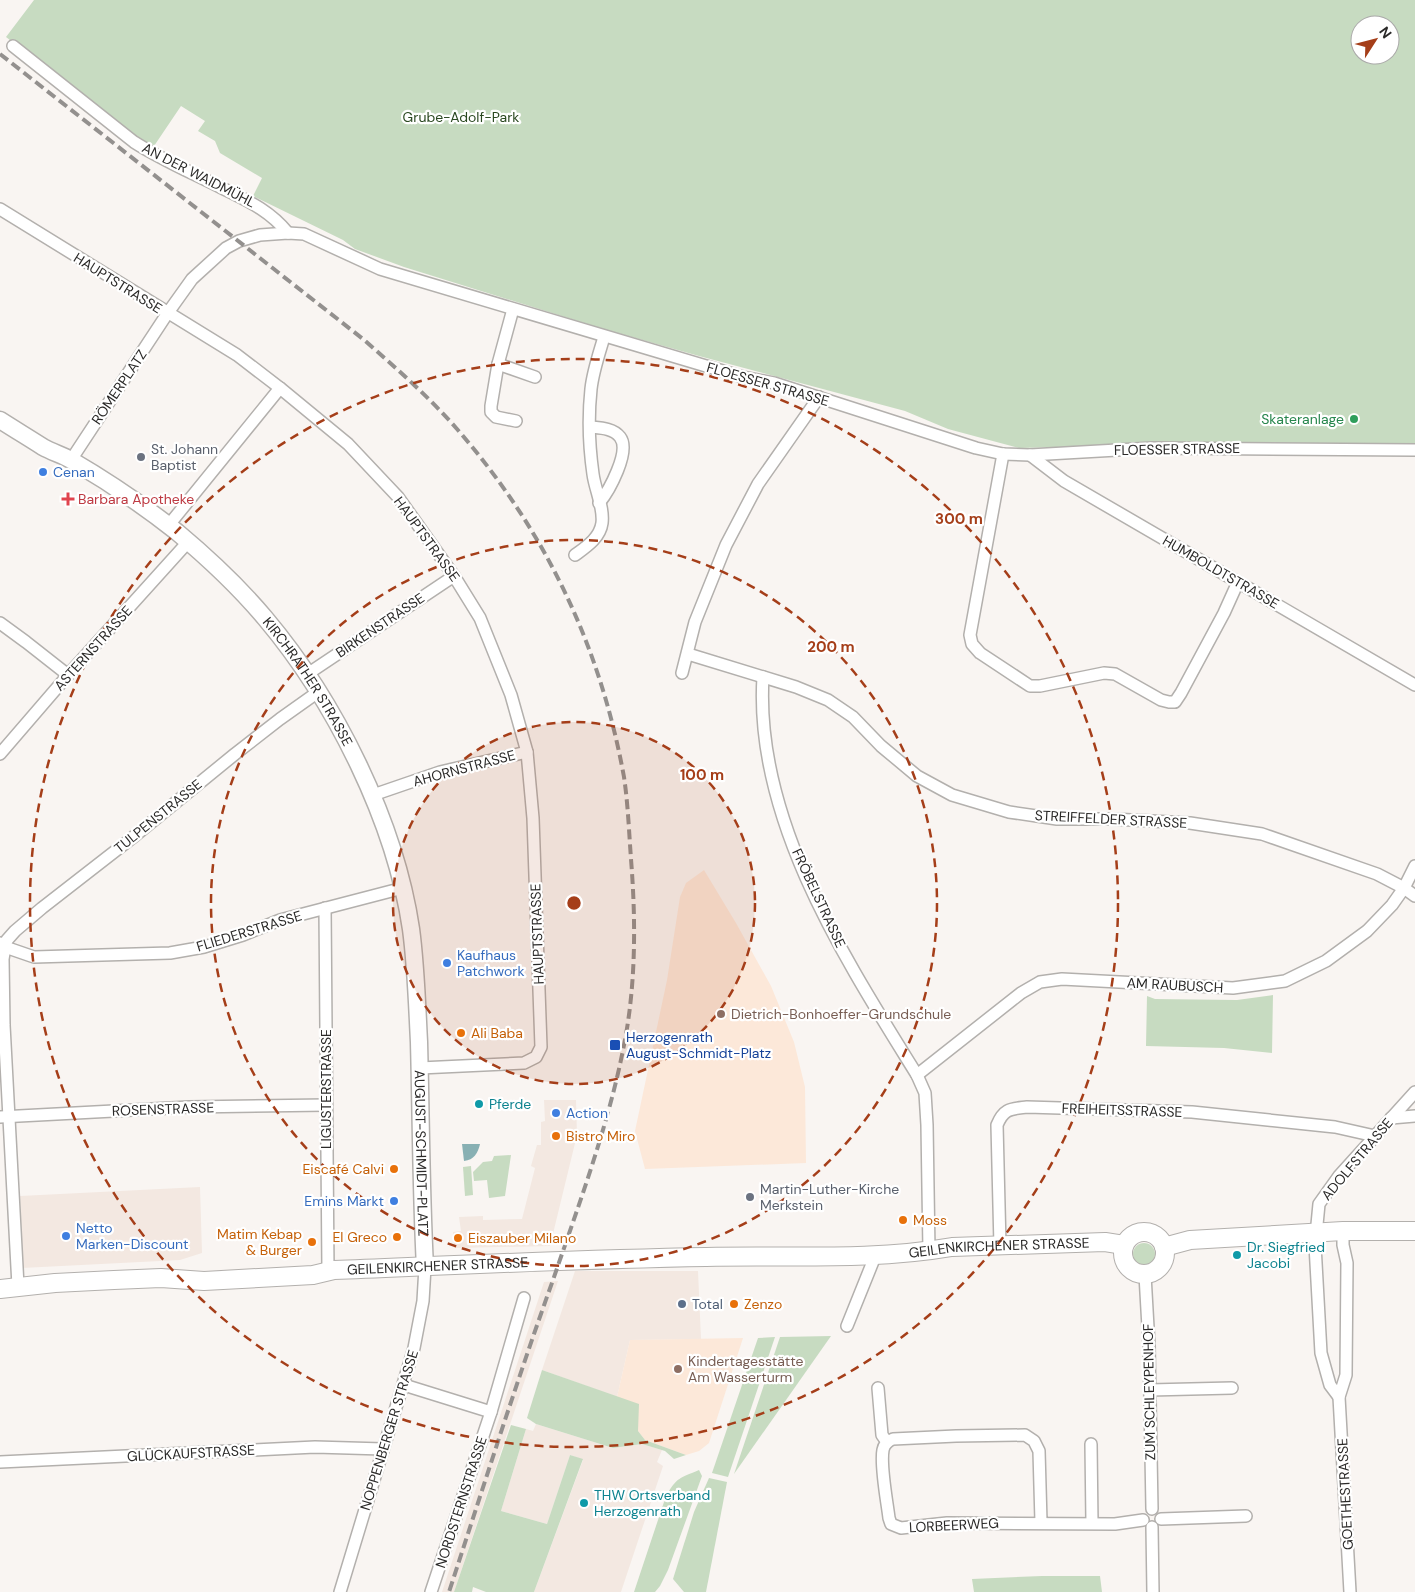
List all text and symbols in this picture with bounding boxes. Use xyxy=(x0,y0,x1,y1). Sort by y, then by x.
north arrow xyxy=(1350,15,1400,65)
text: N xyxy=(1375,23,1396,42)
park label: Grube-Adolf-Park xyxy=(403,108,519,126)
street label: AN DER WAIDMÜHL xyxy=(139,139,259,211)
street label: HAUPTSTRASSE xyxy=(70,249,166,317)
street label: RÖMERPLATZ xyxy=(87,346,151,428)
street label: FLOESSER STRASSE xyxy=(705,358,831,410)
place label: Skateranlage xyxy=(1261,410,1344,428)
marker: Skateranlage xyxy=(1348,413,1360,425)
street label: FLOESSER STRASSE xyxy=(1114,439,1240,459)
place label: St. Johann Baptist xyxy=(151,440,218,474)
marker: St. Johann Baptist xyxy=(135,451,147,463)
place label: Cenan xyxy=(53,463,95,481)
marker: Cenan xyxy=(37,466,49,478)
place label: Barbara Apotheke xyxy=(78,490,194,508)
marker: Barbara Apotheke xyxy=(62,493,74,505)
street label: HAUPTSTRASSE xyxy=(390,493,464,585)
text: 300 m xyxy=(935,509,983,529)
street label: HUMBOLDTSTRASSE xyxy=(1160,531,1282,613)
street label: BIRKENSTRASSE xyxy=(332,589,428,661)
street label: ASTERNSTRASSE xyxy=(50,602,136,694)
street label: KIRCHRATHER STRASSE xyxy=(259,613,357,749)
text: 200 m xyxy=(807,637,855,657)
street label: AHORNSTRASSE xyxy=(411,746,517,790)
text: 100 m xyxy=(680,765,724,785)
street label: TULPENSTRASSE xyxy=(111,775,206,857)
street label: STREIFFELDER STRASSE xyxy=(1034,806,1188,832)
street label: FRÖBELSTRASSE xyxy=(788,846,850,951)
street label: HAUPTSTRASSE xyxy=(526,883,548,985)
centre of rings xyxy=(565,894,583,912)
street label: FLIEDERSTRASSE xyxy=(194,906,304,956)
place label: Kaufhaus Patchwork xyxy=(457,946,525,980)
marker: Kaufhaus Patchwork xyxy=(441,957,453,969)
street label: AM RAUBUSCH xyxy=(1126,973,1224,997)
place label: Dietrich-Bonhoeffer-Grundschule xyxy=(731,1005,951,1023)
marker: Dietrich-Bonhoeffer-Grundschule xyxy=(715,1008,727,1020)
place label: Ali Baba xyxy=(471,1024,523,1042)
marker: Ali Baba xyxy=(455,1027,467,1039)
place label: Herzogenrath August-Schmidt-Platz xyxy=(626,1028,771,1062)
street label: LIGUSTERSTRASSE xyxy=(317,1029,335,1149)
marker: Herzogenrath August-Schmidt-Platz xyxy=(608,1038,622,1052)
street label: AUGUST-SCHMIDT-PLATZ xyxy=(411,1070,433,1237)
place label: Pferde xyxy=(489,1095,531,1113)
street label: ROSENSTRASSE xyxy=(112,1098,215,1120)
marker: Pferde xyxy=(473,1098,485,1110)
street label: FREIHEITSSTRASSE xyxy=(1061,1099,1183,1121)
place label: Action xyxy=(566,1104,608,1122)
marker: Action xyxy=(550,1107,562,1119)
street label: ADOLFSTRASSE xyxy=(1317,1114,1397,1204)
place label: Bistro Miro xyxy=(566,1127,635,1145)
marker: Bistro Miro xyxy=(550,1130,562,1142)
place label: Eiscafé Calvi xyxy=(302,1160,384,1178)
marker: Eiscafé Calvi xyxy=(388,1163,400,1175)
place label: Martin-Luther-Kirche Merkstein xyxy=(760,1180,899,1214)
marker: Martin-Luther-Kirche Merkstein xyxy=(744,1191,756,1203)
place label: Emins Markt xyxy=(304,1192,384,1210)
marker: Emins Markt xyxy=(388,1195,400,1207)
place label: Moss xyxy=(913,1211,947,1229)
marker: Moss xyxy=(897,1214,909,1226)
place label: Netto Marken-Discount xyxy=(76,1219,189,1253)
place label: Matim Kebap & Burger xyxy=(217,1225,302,1259)
place label: El Greco xyxy=(332,1228,387,1246)
place label: Eiszauber Milano xyxy=(468,1229,576,1247)
marker: Netto Marken-Discount xyxy=(60,1230,72,1242)
marker: El Greco xyxy=(391,1231,403,1243)
marker: Eiszauber Milano xyxy=(452,1232,464,1244)
street label: GEILENKIRCHENER STRASSE xyxy=(908,1234,1090,1262)
marker: Matim Kebap & Burger xyxy=(306,1236,318,1248)
place label: Dr. Siegfried Jacobi xyxy=(1247,1238,1325,1272)
marker: Dr. Siegfried Jacobi xyxy=(1231,1249,1243,1261)
street label: GEILENKIRCHENER STRASSE xyxy=(347,1253,529,1278)
place label: Total xyxy=(692,1295,723,1313)
place label: Zenzo xyxy=(744,1295,782,1313)
marker: Total xyxy=(676,1298,688,1310)
marker: Zenzo xyxy=(728,1298,740,1310)
street label: ZUM SCHLEYPENHOF xyxy=(1139,1323,1159,1461)
street label: NOPPENBERGER STRASSE xyxy=(356,1347,422,1513)
place label: Kindertagesstätte Am Wasserturm xyxy=(688,1352,804,1386)
marker: Kindertagesstätte Am Wasserturm xyxy=(672,1363,684,1375)
street label: NORDSTERNSTRASSE xyxy=(431,1434,491,1570)
street label: GOETHESTRASSE xyxy=(1333,1437,1357,1550)
street label: GLÜCKAUFSTRASSE xyxy=(127,1441,255,1465)
place label: THW Ortsverband Herzogenrath xyxy=(594,1486,710,1520)
marker: THW Ortsverband Herzogenrath xyxy=(578,1497,590,1509)
street label: LORBEERWEG xyxy=(909,1514,999,1536)

